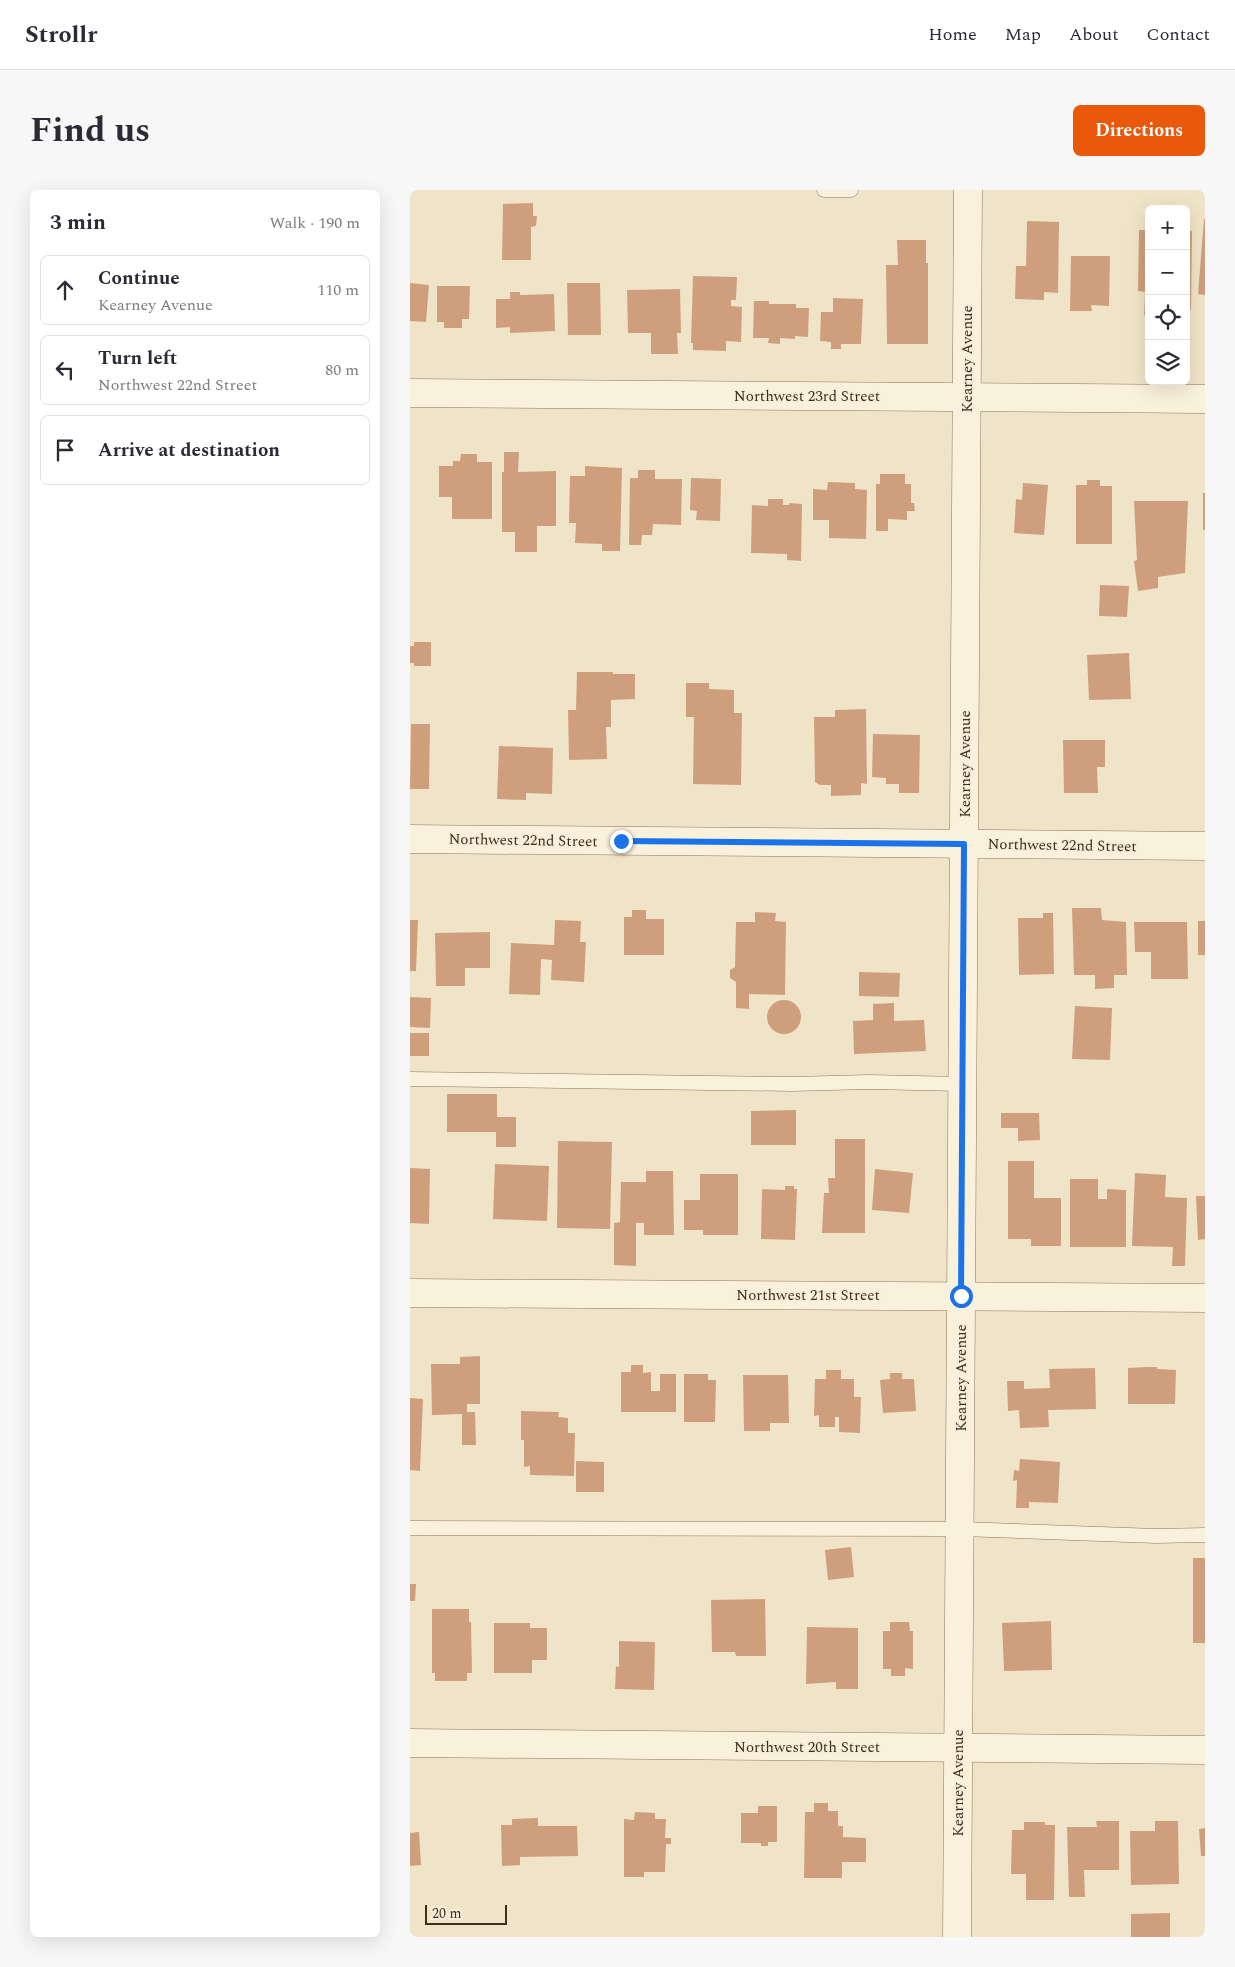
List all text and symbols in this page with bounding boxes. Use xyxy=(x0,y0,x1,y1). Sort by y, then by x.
text: Strollr xyxy=(25,17,97,53)
text: Home xyxy=(928,21,977,48)
text: Map xyxy=(1005,21,1041,48)
text: About xyxy=(1069,21,1119,48)
text: Contact xyxy=(1147,21,1210,48)
text: Find us xyxy=(30,104,150,157)
button: Directions xyxy=(1073,105,1205,156)
map controls xyxy=(1145,205,1190,385)
button: + xyxy=(1145,205,1190,250)
text: 3 min xyxy=(50,207,106,239)
text: Walk · 190 m xyxy=(269,211,360,235)
button: − xyxy=(1145,250,1190,295)
text: Continue xyxy=(98,264,180,293)
icon: ahead xyxy=(51,276,79,304)
text: 110 m xyxy=(317,278,359,302)
text: Kearney Avenue xyxy=(98,293,213,317)
button: locate xyxy=(1145,295,1190,340)
street label: Kearney Avenue xyxy=(956,305,979,413)
button: layers xyxy=(1145,340,1190,385)
text: Turn left xyxy=(98,344,177,373)
icon: left xyxy=(51,356,79,384)
text: 80 m xyxy=(325,358,359,382)
text: Northwest 22nd Street xyxy=(98,373,257,397)
street label: Northwest 23rd Street xyxy=(734,385,880,408)
icon: arrive xyxy=(51,436,79,464)
text: Arrive at destination xyxy=(98,436,280,465)
street label: Kearney Avenue xyxy=(954,710,977,818)
street label: Northwest 22nd Street xyxy=(448,828,598,853)
route end xyxy=(610,830,633,853)
street label: Northwest 22nd Street xyxy=(987,833,1137,858)
street label: Northwest 21st Street xyxy=(736,1284,880,1307)
route start xyxy=(950,1285,973,1308)
street label: Kearney Avenue xyxy=(950,1324,973,1432)
street label: Kearney Avenue xyxy=(947,1729,970,1837)
street label: Northwest 20th Street xyxy=(734,1736,880,1759)
scale bar xyxy=(425,1902,508,1925)
text: 20 m xyxy=(432,1903,462,1924)

